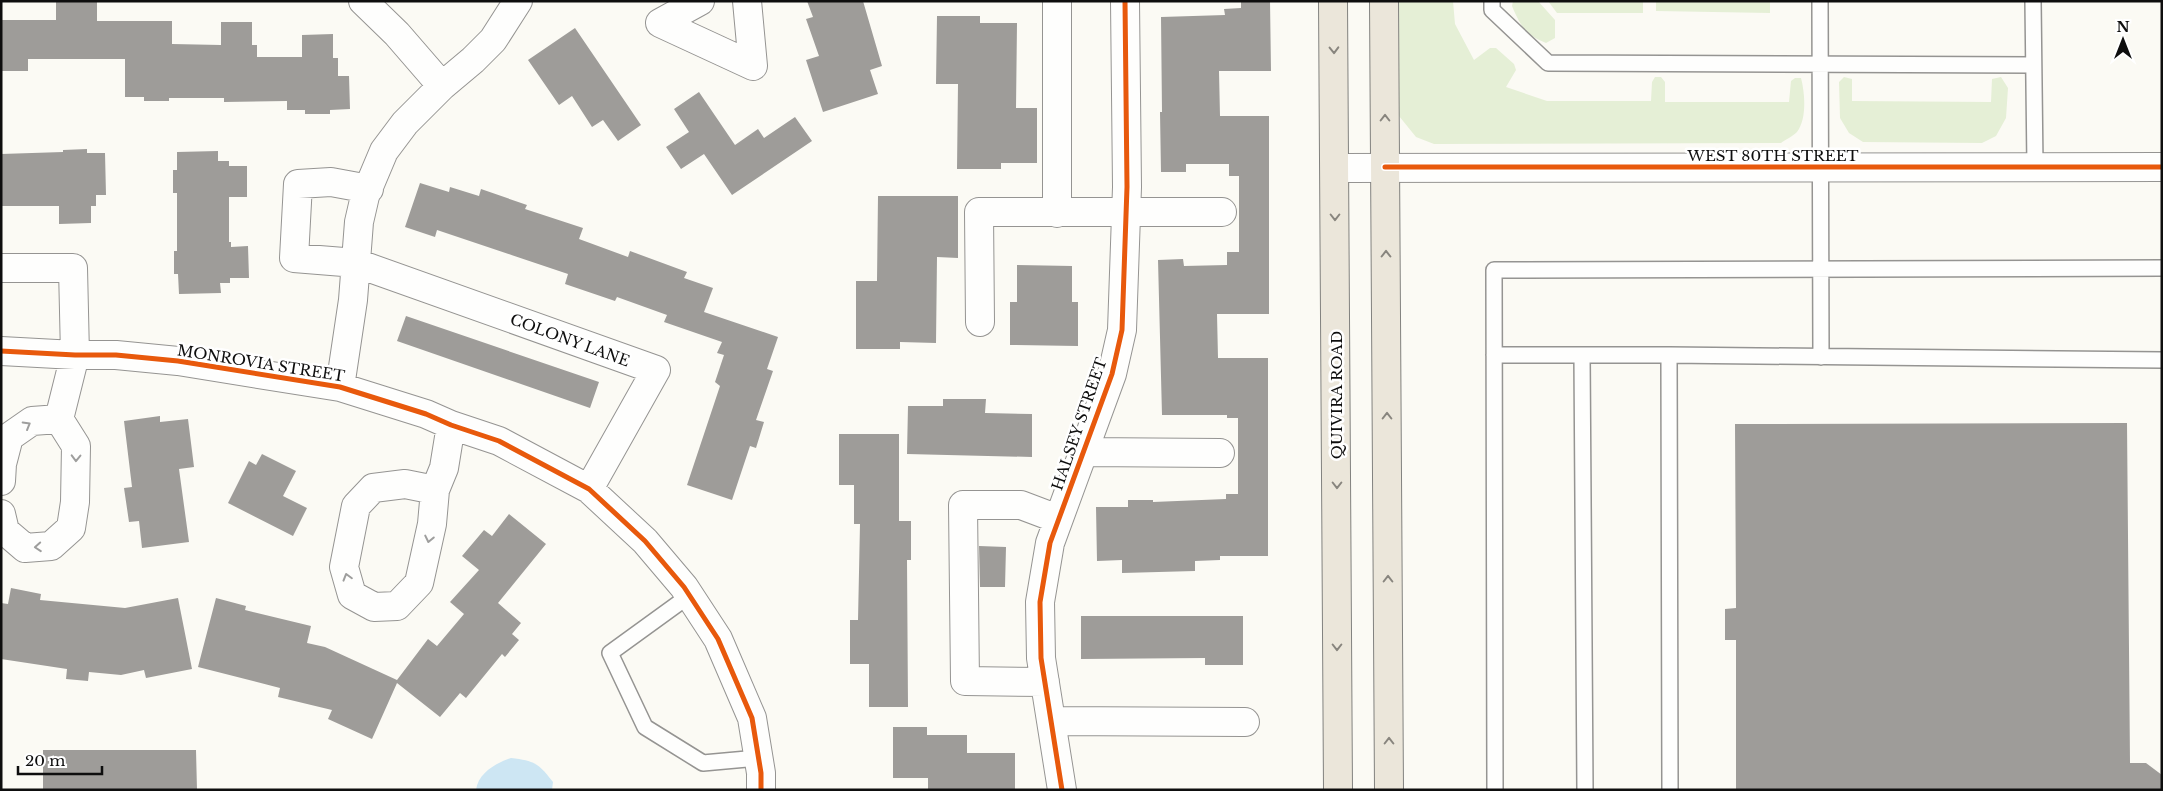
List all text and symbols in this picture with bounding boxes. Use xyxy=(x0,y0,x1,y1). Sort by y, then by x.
north arrow xyxy=(2098,15,2148,65)
text: N xyxy=(2116,18,2130,36)
one-way arrow xyxy=(1329,46,1339,54)
one-way arrow xyxy=(1380,114,1390,122)
street label: WEST 80TH STREET xyxy=(1686,146,1859,165)
one-way arrow xyxy=(1330,213,1341,221)
one-way arrow xyxy=(1381,249,1391,257)
street label: COLONY LANE xyxy=(508,310,633,371)
street label: QUIVIRA ROAD xyxy=(1327,331,1346,459)
street label: MONROVIA STREET xyxy=(176,340,346,386)
street label: HALSEY STREET xyxy=(1047,355,1111,493)
one-way arrow xyxy=(1382,412,1392,420)
one-way arrow xyxy=(21,421,30,431)
one-way arrow xyxy=(71,454,81,462)
one-way arrow xyxy=(1332,481,1342,489)
one-way arrow xyxy=(424,534,435,543)
one-way arrow xyxy=(34,541,42,552)
one-way arrow xyxy=(342,574,352,582)
one-way arrow xyxy=(1383,574,1393,582)
one-way arrow xyxy=(1332,644,1342,651)
one-way arrow xyxy=(1384,737,1394,744)
scale bar xyxy=(18,744,101,776)
text: 20 m xyxy=(25,751,65,770)

